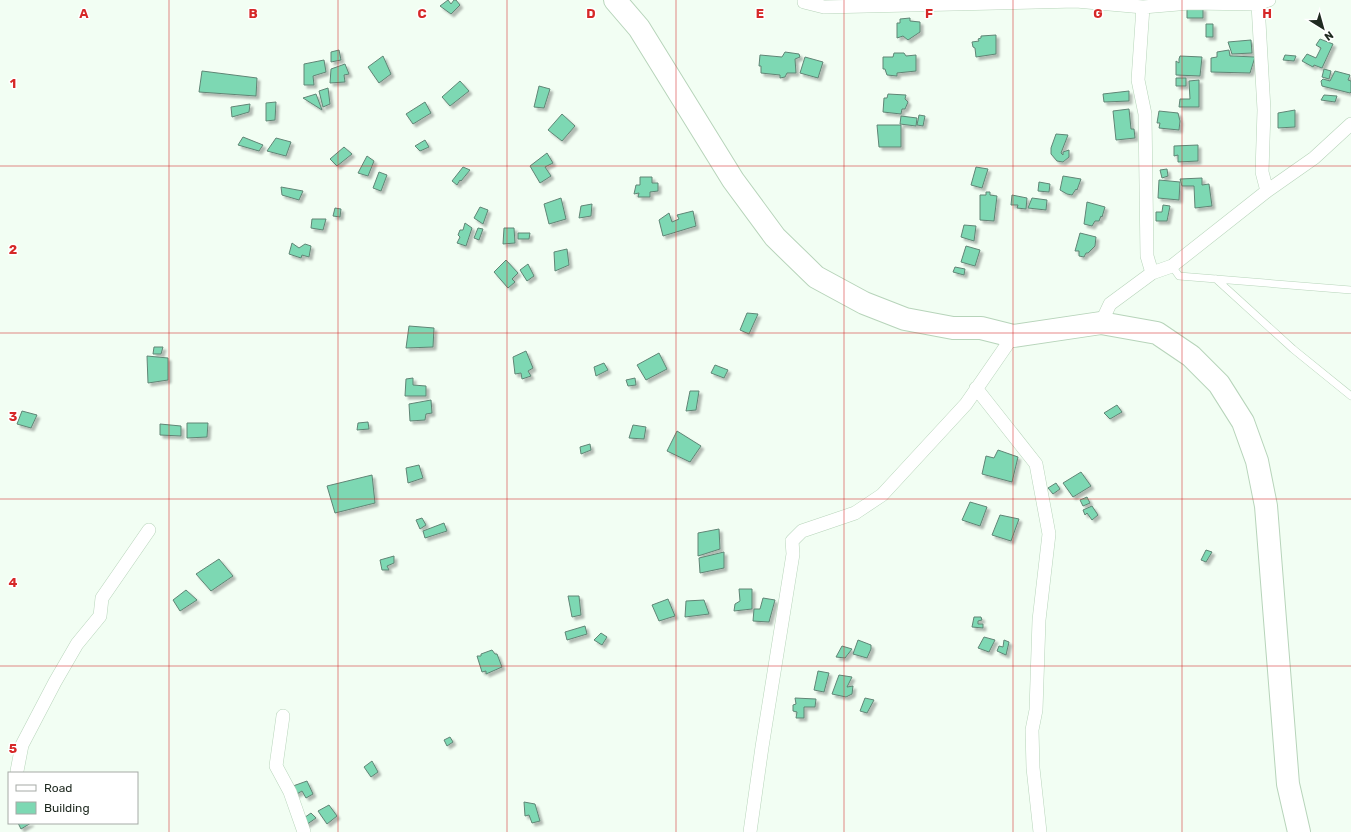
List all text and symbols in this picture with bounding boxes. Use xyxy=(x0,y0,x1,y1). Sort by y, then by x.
text: A xyxy=(79,6,89,21)
text: B xyxy=(248,6,258,21)
text: C xyxy=(417,6,427,21)
text: D xyxy=(586,6,596,21)
text: E xyxy=(756,6,764,21)
text: F xyxy=(925,6,933,21)
text: G xyxy=(1093,6,1103,21)
text: H xyxy=(1262,6,1272,21)
north arrow xyxy=(1303,8,1343,48)
text: N xyxy=(1322,28,1336,43)
text: 1 xyxy=(10,76,16,91)
text: 2 xyxy=(9,242,17,257)
text: 3 xyxy=(9,409,18,424)
text: 4 xyxy=(9,575,18,590)
text: 5 xyxy=(9,741,17,756)
legend xyxy=(8,772,138,824)
text: Road xyxy=(44,781,72,795)
text: Building xyxy=(44,801,90,815)

